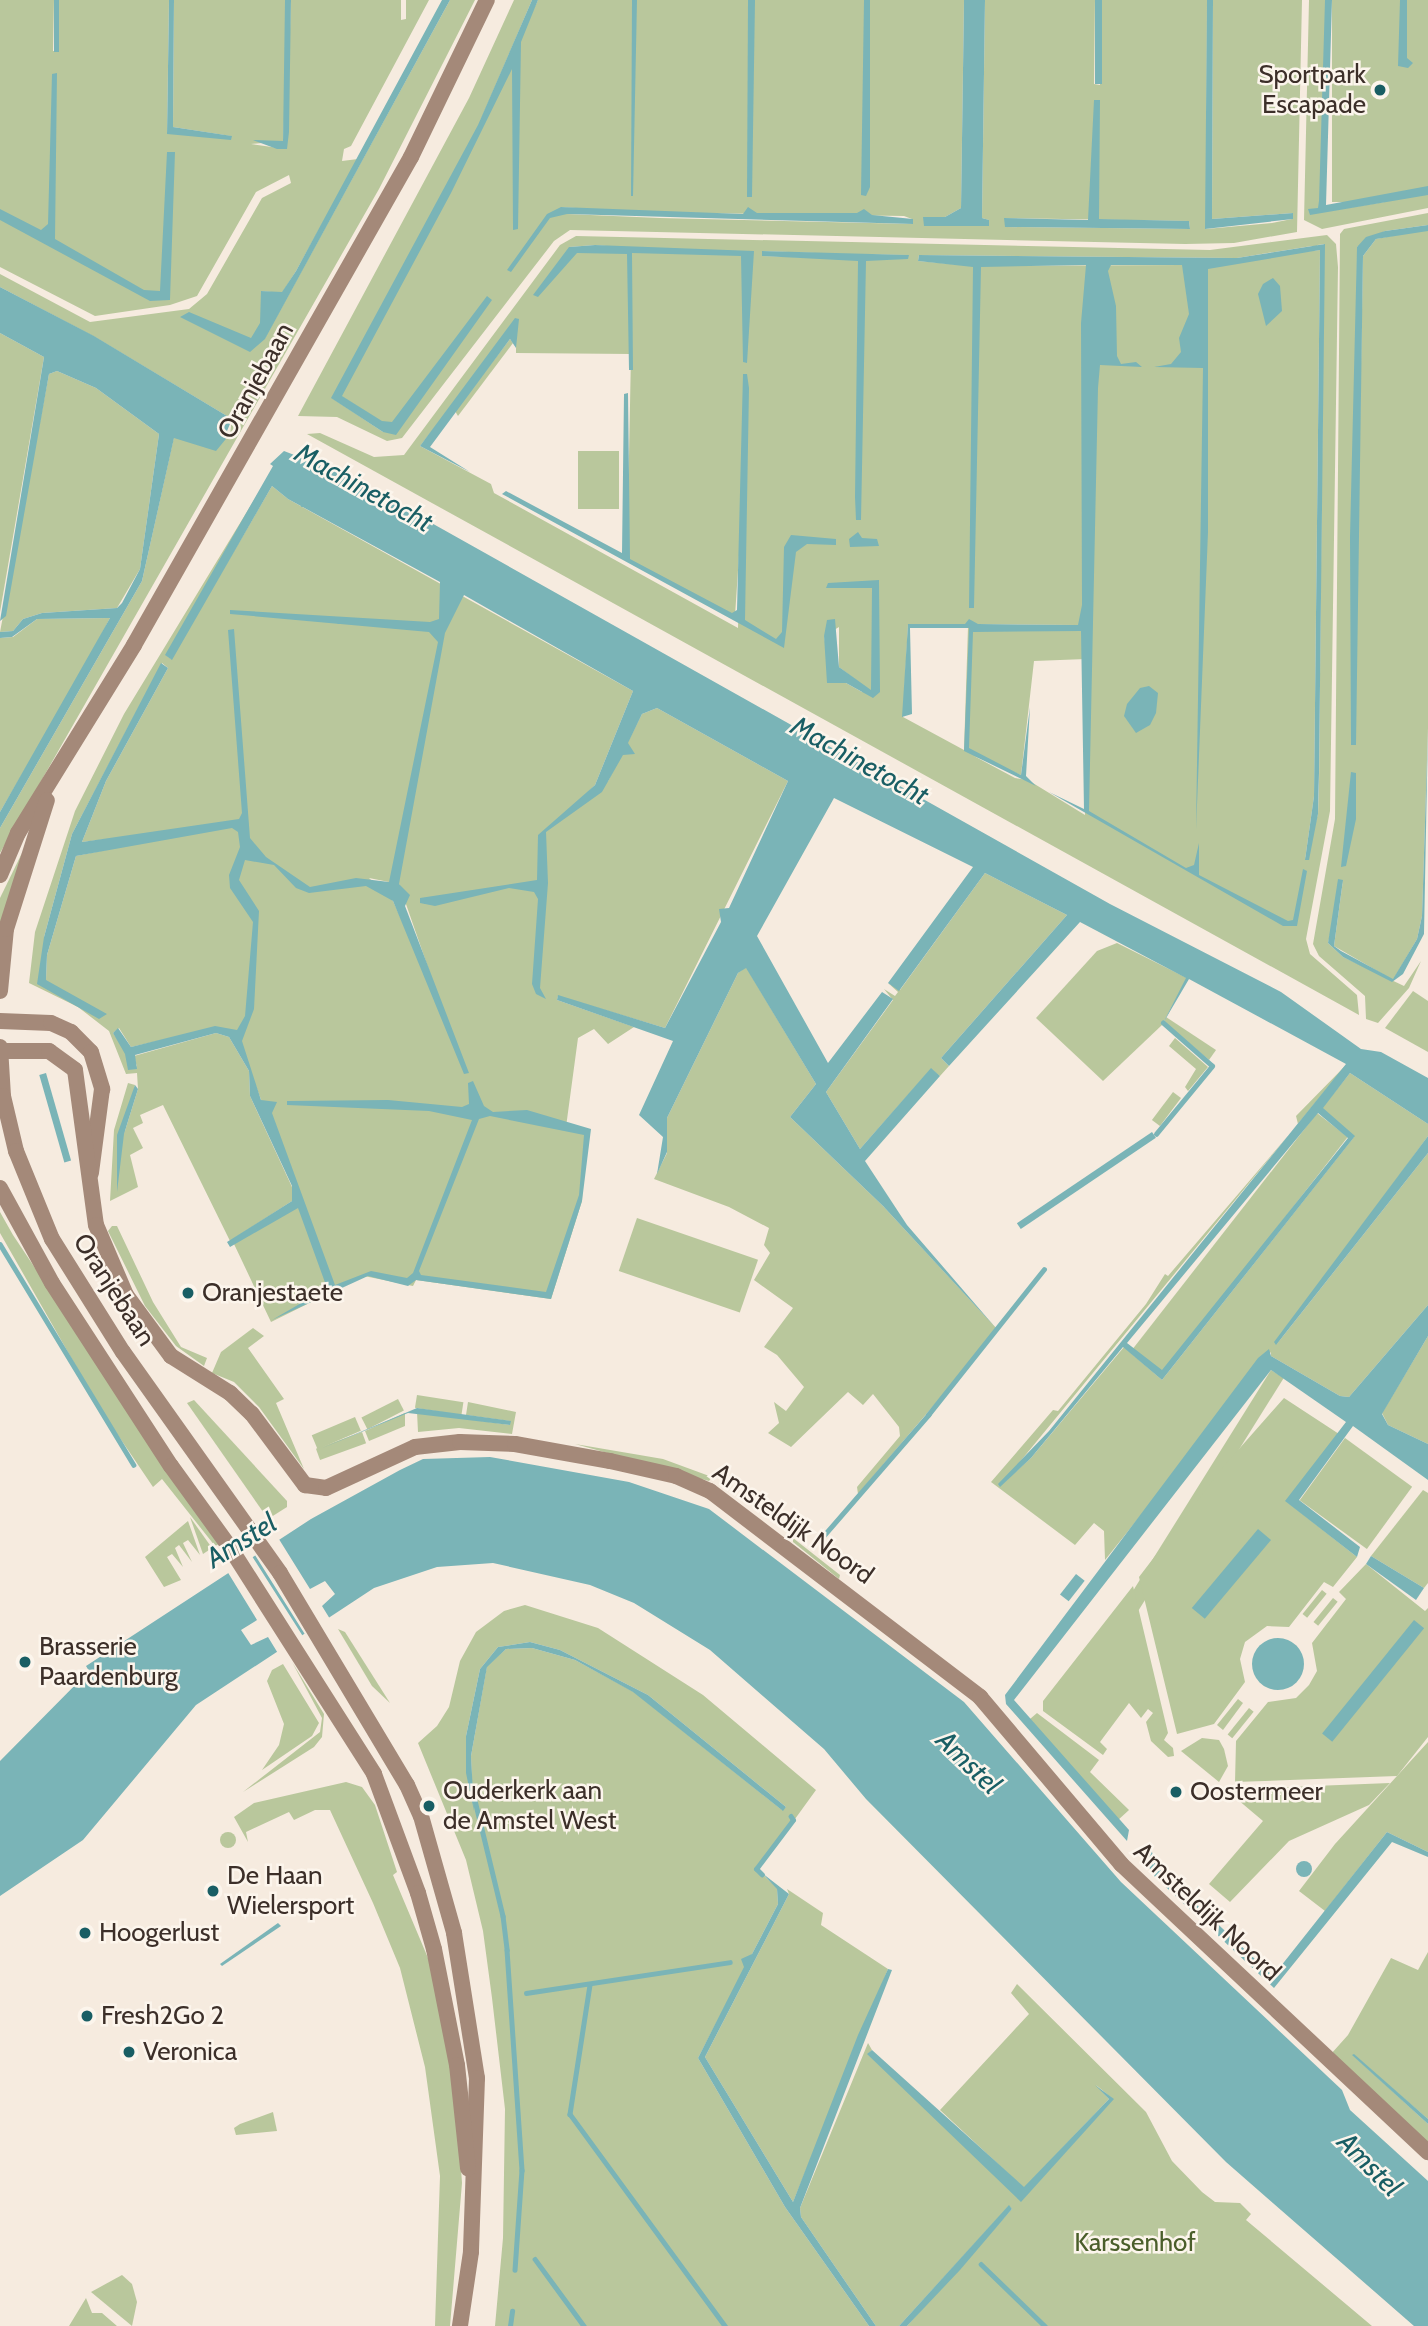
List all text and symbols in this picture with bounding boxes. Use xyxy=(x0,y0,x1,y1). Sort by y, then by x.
place label: Sportpark Escapade xyxy=(1258,59,1366,120)
marker: Sportpark Escapade xyxy=(1372,82,1388,98)
street label: Oranjebaan xyxy=(211,318,301,444)
water label: Machinetocht xyxy=(289,435,439,539)
water label: Machinetocht xyxy=(785,708,935,812)
street label: Oranjebaan xyxy=(66,1228,162,1352)
place label: Oranjestaete xyxy=(202,1277,343,1309)
marker: Oranjestaete xyxy=(180,1285,196,1301)
street label: Amsteldijk Noord xyxy=(706,1457,880,1591)
water label: Amstel xyxy=(199,1505,283,1575)
place label: Brasserie Paardenburg xyxy=(39,1631,178,1692)
marker: Brasserie Paardenburg xyxy=(17,1654,33,1670)
water label: Amstel xyxy=(930,1723,1008,1801)
place label: Ouderkerk aan de Amstel West xyxy=(443,1775,617,1837)
place label: Oostermeer xyxy=(1190,1776,1323,1808)
marker: Oostermeer xyxy=(1168,1784,1184,1800)
marker: Ouderkerk aan de Amstel West xyxy=(421,1798,437,1814)
street label: Amsteldijk Noord xyxy=(1127,1836,1287,1988)
place label: De Haan Wielersport xyxy=(227,1860,354,1922)
marker: De Haan Wielersport xyxy=(205,1883,221,1899)
place label: Hoogerlust xyxy=(99,1917,219,1949)
marker: Hoogerlust xyxy=(77,1925,93,1941)
place label: Fresh2Go 2 xyxy=(101,2000,224,2032)
marker: Fresh2Go 2 xyxy=(79,2008,95,2024)
place label: Veronica xyxy=(143,2036,237,2068)
marker: Veronica xyxy=(121,2044,137,2060)
water label: Amstel xyxy=(1331,2125,1409,2203)
park label: Karssenhof xyxy=(1074,2227,1196,2259)

